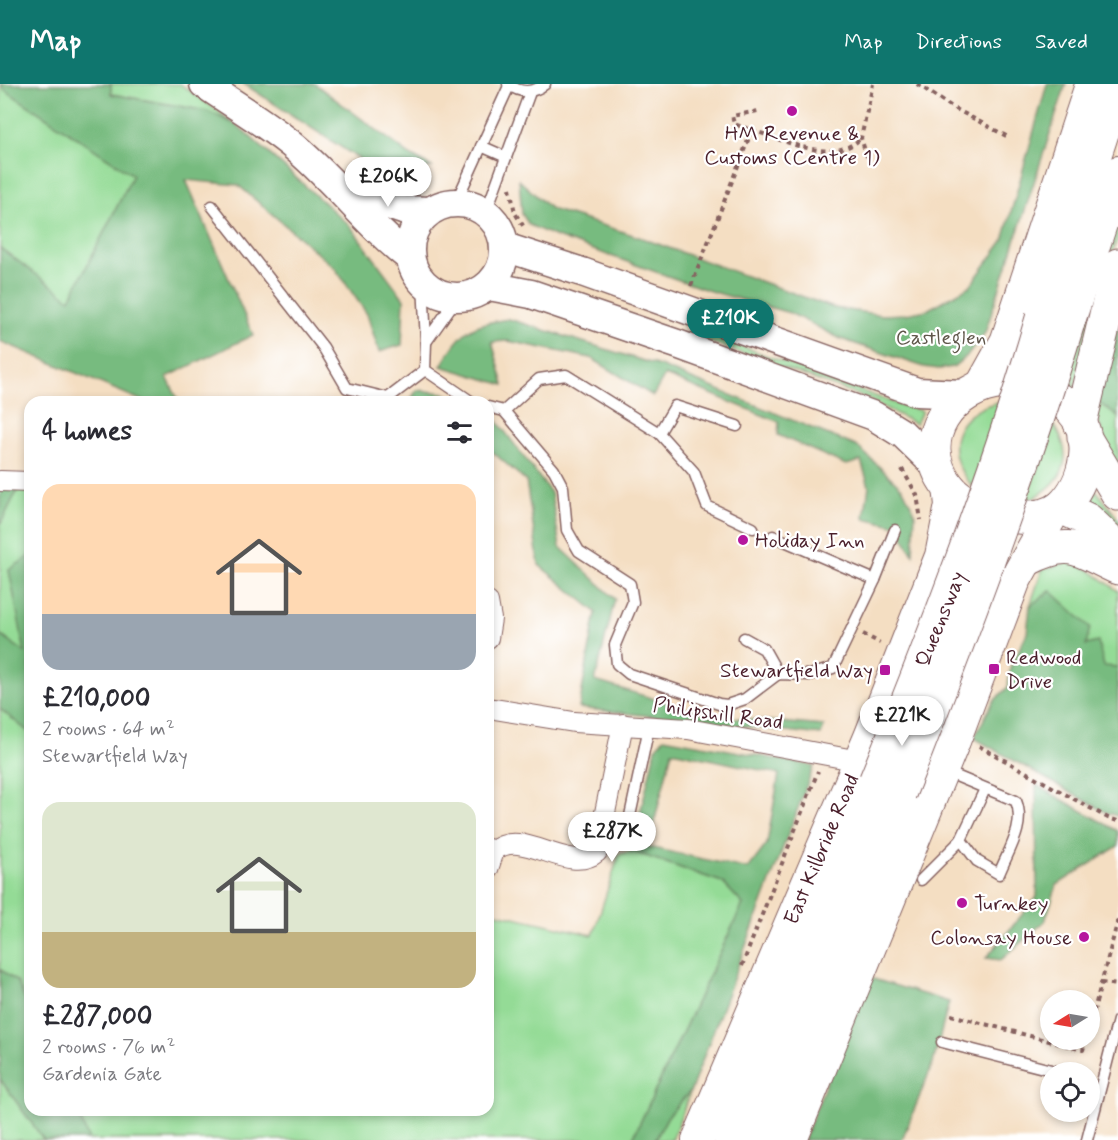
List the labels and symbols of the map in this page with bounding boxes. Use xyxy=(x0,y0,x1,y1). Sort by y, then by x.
marker: HM Revenue & Customs (Centre 1) xyxy=(785,104,799,118)
place label: HM Revenue & Customs (Centre 1) xyxy=(704,120,880,172)
pin: £206K xyxy=(346,157,430,208)
pin: £210K xyxy=(688,299,772,350)
park label: Castleglen xyxy=(896,324,986,354)
place label: Holiday Inn xyxy=(755,527,865,555)
marker: Holiday Inn xyxy=(736,533,750,547)
street label: Queensway xyxy=(909,567,973,671)
place label: Redwood Drive xyxy=(1006,644,1081,696)
place label: Stewartfield Way xyxy=(720,657,873,685)
marker: Redwood Drive xyxy=(987,662,1001,676)
marker: Stewartfield Way xyxy=(878,663,892,677)
street label: Philipshill Road xyxy=(651,691,785,737)
pin: £221K xyxy=(860,696,944,747)
street label: East Kilbride Road xyxy=(778,770,866,929)
pin: £287K xyxy=(570,812,654,863)
place label: Turnkey xyxy=(974,890,1049,918)
marker: Turnkey xyxy=(955,896,969,910)
place label: Colonsay House xyxy=(930,924,1072,952)
marker: Colonsay House xyxy=(1077,930,1091,944)
north arrow xyxy=(1040,990,1100,1050)

